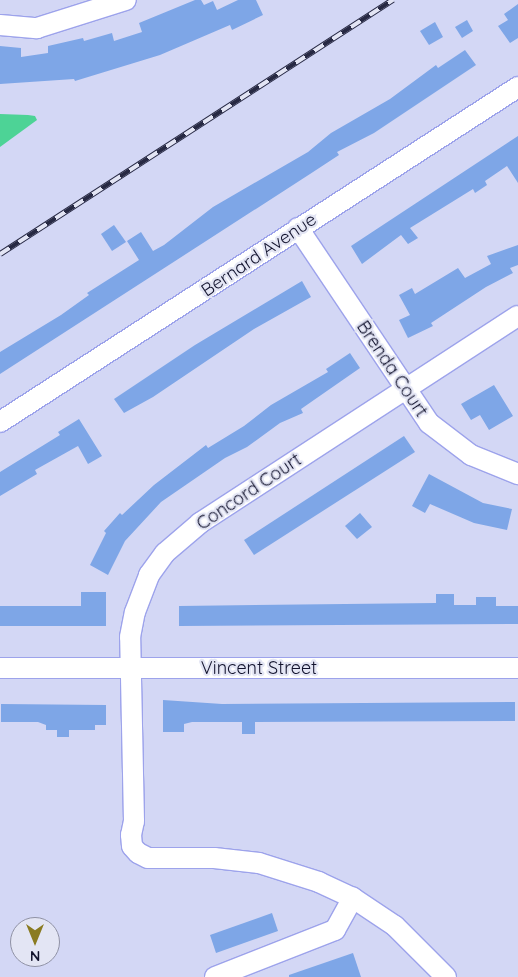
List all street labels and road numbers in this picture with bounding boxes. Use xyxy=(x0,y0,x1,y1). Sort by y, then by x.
street label: Bernard Avenue xyxy=(197,209,321,301)
street label: Brenda Court xyxy=(352,317,432,421)
street label: Concord Court xyxy=(193,449,305,535)
street label: Vincent Street xyxy=(201,657,317,679)

